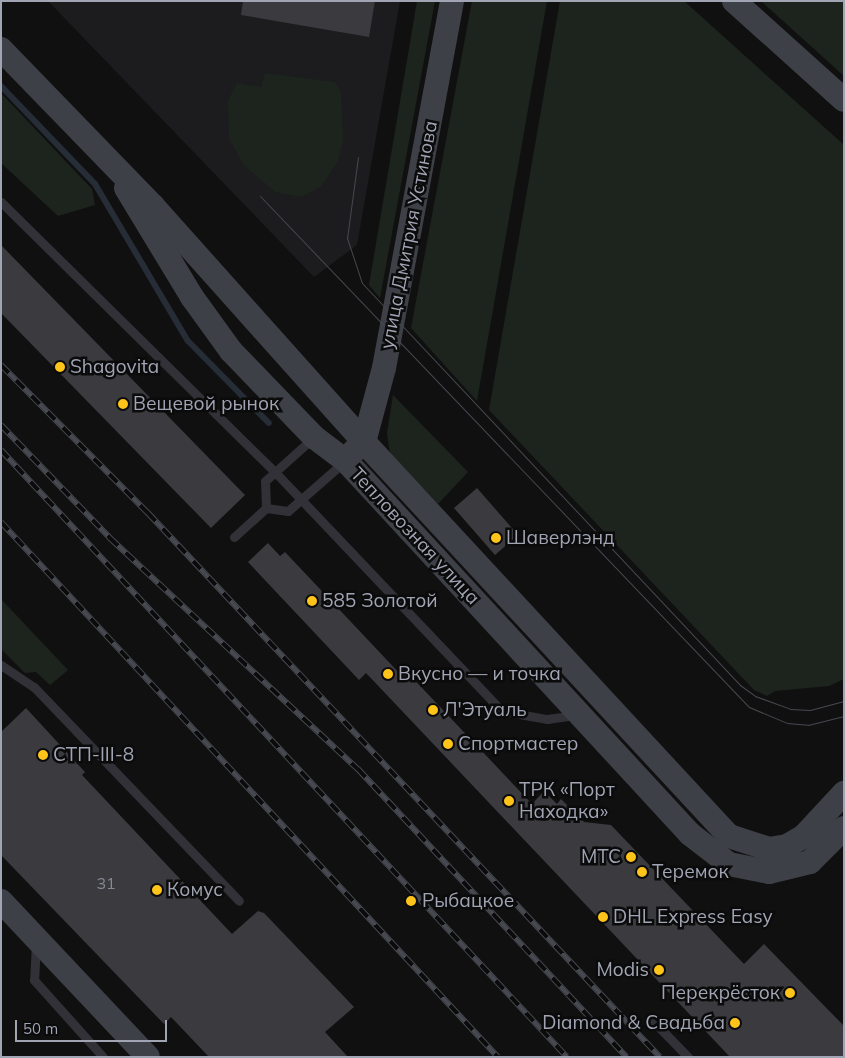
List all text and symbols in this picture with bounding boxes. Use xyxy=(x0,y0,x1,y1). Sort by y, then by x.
street label: улица Дмитрия Устинова xyxy=(376,119,442,351)
place label: Shagovita xyxy=(70,356,159,378)
marker: Shagovita xyxy=(54,361,66,373)
place label: Вещевой рынок xyxy=(133,393,279,415)
marker: Вещевой рынок xyxy=(117,398,129,410)
street label: Тепловозная улица xyxy=(346,463,484,609)
place label: Шаверлэнд xyxy=(506,527,615,549)
marker: Шаверлэнд xyxy=(490,532,502,544)
place label: 585 Золотой xyxy=(322,590,438,612)
marker: 585 Золотой xyxy=(306,595,318,607)
place label: Вкусно — и точка xyxy=(398,663,561,685)
marker: Вкусно — и точка xyxy=(382,668,394,680)
place label: Л'Этуаль xyxy=(443,699,527,721)
marker: Л'Этуаль xyxy=(427,704,439,716)
place label: Спортмастер xyxy=(458,733,578,755)
marker: Спортмастер xyxy=(442,738,454,750)
place label: СТП-III-8 xyxy=(53,744,134,766)
marker: СТП-III-8 xyxy=(37,749,49,761)
place label: ТРК «Порт Находка» xyxy=(519,779,615,823)
marker: ТРК «Порт Находка» xyxy=(503,795,515,807)
place label: МТС xyxy=(581,846,621,868)
marker: МТС xyxy=(625,851,637,863)
place label: Теремок xyxy=(652,861,729,883)
marker: Теремок xyxy=(636,866,648,878)
house number: 31 xyxy=(96,873,116,893)
place label: Комус xyxy=(167,879,223,901)
marker: Комус xyxy=(151,884,163,896)
place label: Рыбацкое xyxy=(422,890,514,912)
marker: Рыбацкое xyxy=(404,894,418,908)
place label: DHL Express Easy xyxy=(613,906,772,928)
marker: DHL Express Easy xyxy=(597,911,609,923)
place label: Modis xyxy=(597,959,649,981)
marker: Modis xyxy=(653,964,665,976)
place label: Перекрёсток xyxy=(661,982,780,1004)
marker: Перекрёсток xyxy=(784,987,796,999)
scale bar xyxy=(18,1010,170,1042)
place label: Diamond & Свадьба xyxy=(542,1012,725,1034)
marker: Diamond & Свадьба xyxy=(729,1017,741,1029)
text: 50 m xyxy=(23,1019,58,1038)

